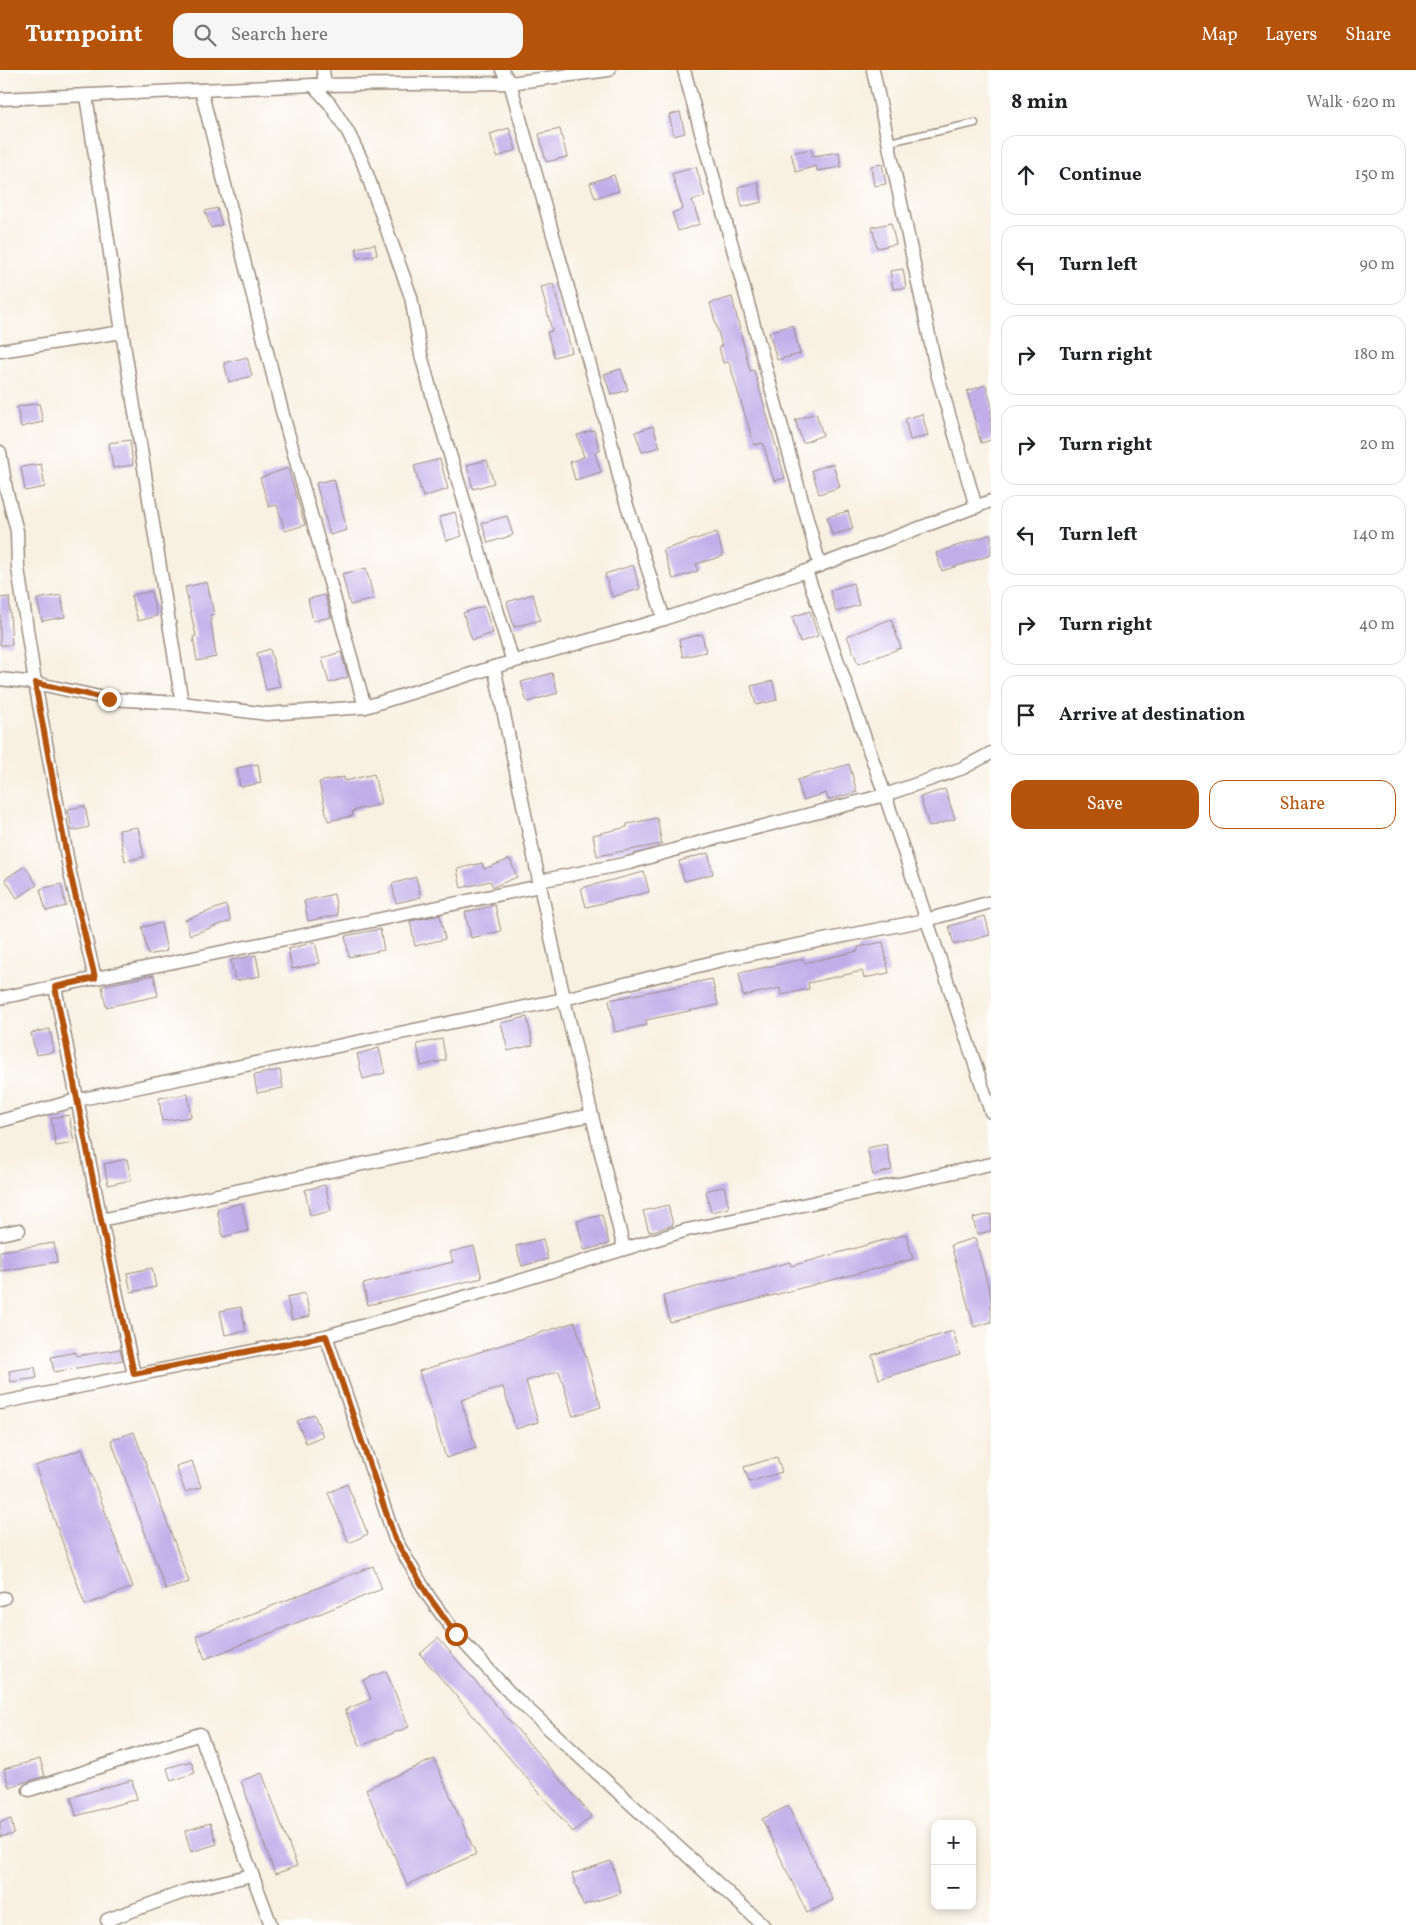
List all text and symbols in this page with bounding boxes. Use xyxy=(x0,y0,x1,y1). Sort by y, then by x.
search box xyxy=(173,13,523,58)
text: Turnpoint xyxy=(25,18,143,52)
icon: search xyxy=(191,21,219,49)
text: Search here xyxy=(231,22,328,48)
text: Map xyxy=(1201,23,1237,48)
text: Layers xyxy=(1265,23,1317,48)
text: Share xyxy=(1345,23,1391,48)
text: 8 min xyxy=(1011,88,1068,117)
text: Walk · 620 m xyxy=(1307,92,1396,114)
icon: ahead xyxy=(1012,161,1040,189)
text: Continue xyxy=(1059,162,1142,188)
text: 150 m xyxy=(1354,164,1395,186)
icon: left xyxy=(1012,251,1040,279)
text: Turn left xyxy=(1059,252,1138,278)
text: 90 m xyxy=(1359,254,1395,276)
icon: right xyxy=(1012,341,1040,369)
text: Turn right xyxy=(1059,342,1152,368)
text: 180 m xyxy=(1354,344,1395,366)
icon: right xyxy=(1012,431,1040,459)
text: Turn right xyxy=(1059,432,1152,458)
text: 20 m xyxy=(1360,434,1395,456)
icon: left xyxy=(1012,521,1040,549)
text: Turn left xyxy=(1059,522,1138,548)
text: 140 m xyxy=(1353,524,1395,546)
icon: right xyxy=(1012,611,1040,639)
text: Turn right xyxy=(1059,612,1152,638)
text: 40 m xyxy=(1359,614,1395,636)
route end xyxy=(98,688,121,711)
icon: arrive xyxy=(1012,701,1040,729)
text: Arrive at destination xyxy=(1059,702,1245,728)
button: Save xyxy=(1011,780,1199,829)
button: Share xyxy=(1209,780,1396,829)
route start xyxy=(445,1623,468,1646)
map controls xyxy=(931,1820,976,1910)
button: + xyxy=(931,1820,976,1865)
button: − xyxy=(931,1865,976,1910)

